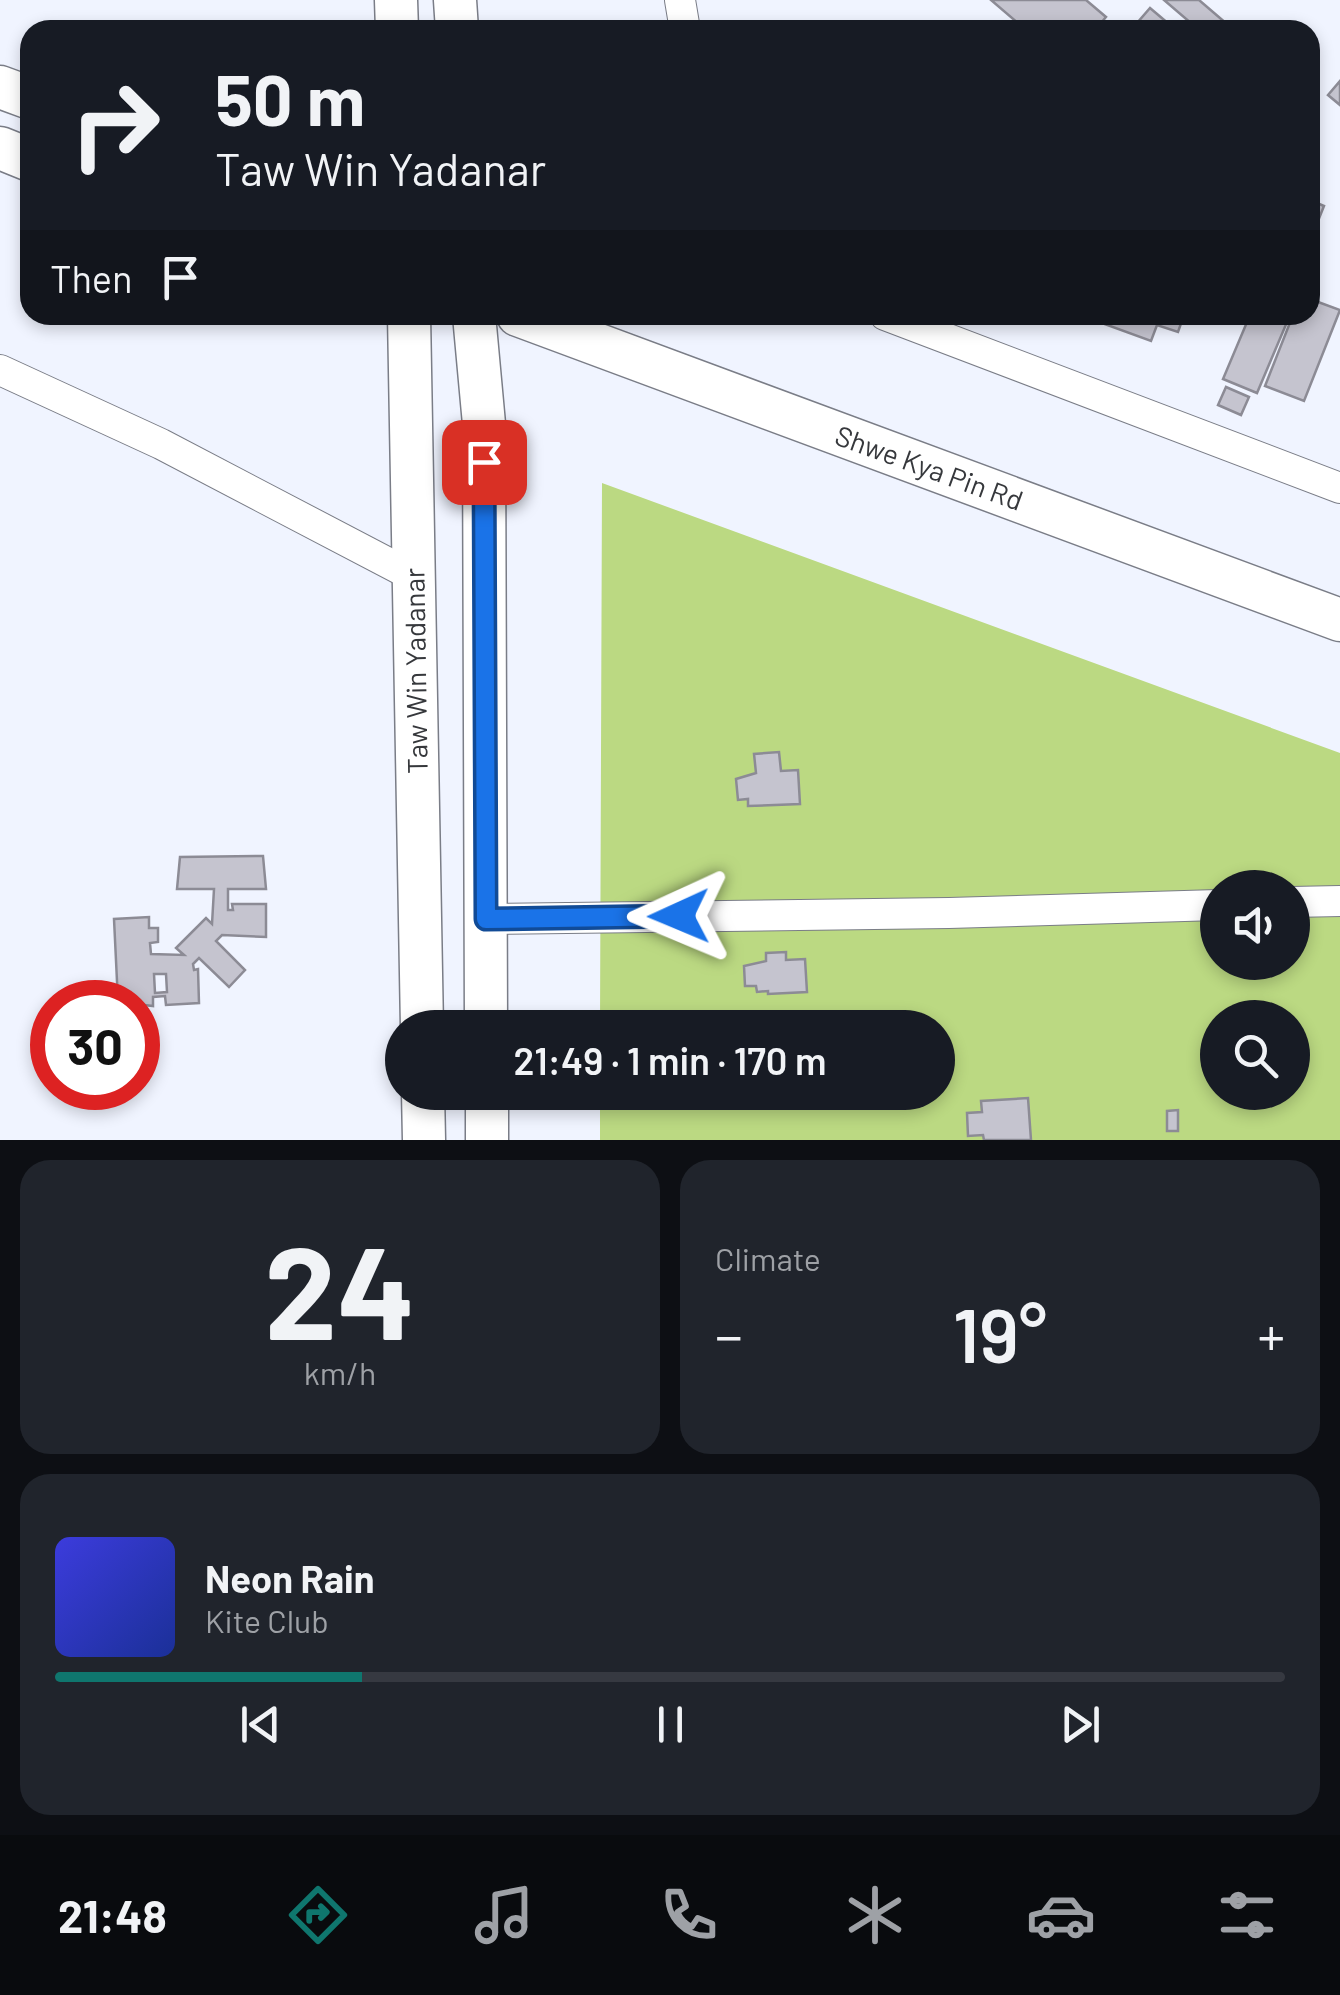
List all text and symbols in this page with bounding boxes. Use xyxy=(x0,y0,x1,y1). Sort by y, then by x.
text: 50 m xyxy=(215,56,365,140)
icon: right xyxy=(50,60,180,190)
text: Taw Win Yadanar xyxy=(215,141,546,195)
icon: arrive xyxy=(153,250,208,305)
text: Then xyxy=(50,255,133,301)
street label: Shwe Kya Pin Rd xyxy=(831,417,1028,517)
pin xyxy=(442,420,527,505)
icon: arrive xyxy=(457,435,512,490)
street label: Taw Win Yadanar xyxy=(396,568,434,774)
position arrow xyxy=(627,864,731,968)
map controls xyxy=(1200,870,1310,1110)
button: sound xyxy=(1200,870,1310,980)
speed limit sign: 30 xyxy=(30,980,160,1110)
button: search xyxy=(1200,1000,1310,1110)
text: 21:49 · 1 min · 170 m xyxy=(514,1037,826,1083)
text: 24 xyxy=(264,1210,416,1366)
text: Climate xyxy=(715,1239,821,1277)
text: 19° xyxy=(953,1288,1047,1378)
text: − xyxy=(715,1301,743,1367)
text: + xyxy=(1257,1301,1285,1367)
text: km/h xyxy=(304,1353,376,1391)
text: Neon Rain xyxy=(205,1555,374,1601)
text: Kite Club xyxy=(205,1601,329,1639)
icon: previous xyxy=(233,1697,288,1752)
icon: pause xyxy=(643,1697,698,1752)
icon: next xyxy=(1053,1697,1108,1752)
icon: directions xyxy=(283,1880,353,1950)
icon: music xyxy=(469,1880,539,1950)
icon: phone xyxy=(654,1880,724,1950)
icon: climate xyxy=(840,1880,910,1950)
icon: car xyxy=(1026,1880,1096,1950)
icon: filters xyxy=(1212,1880,1282,1950)
text: 21:48 xyxy=(58,1888,167,1942)

